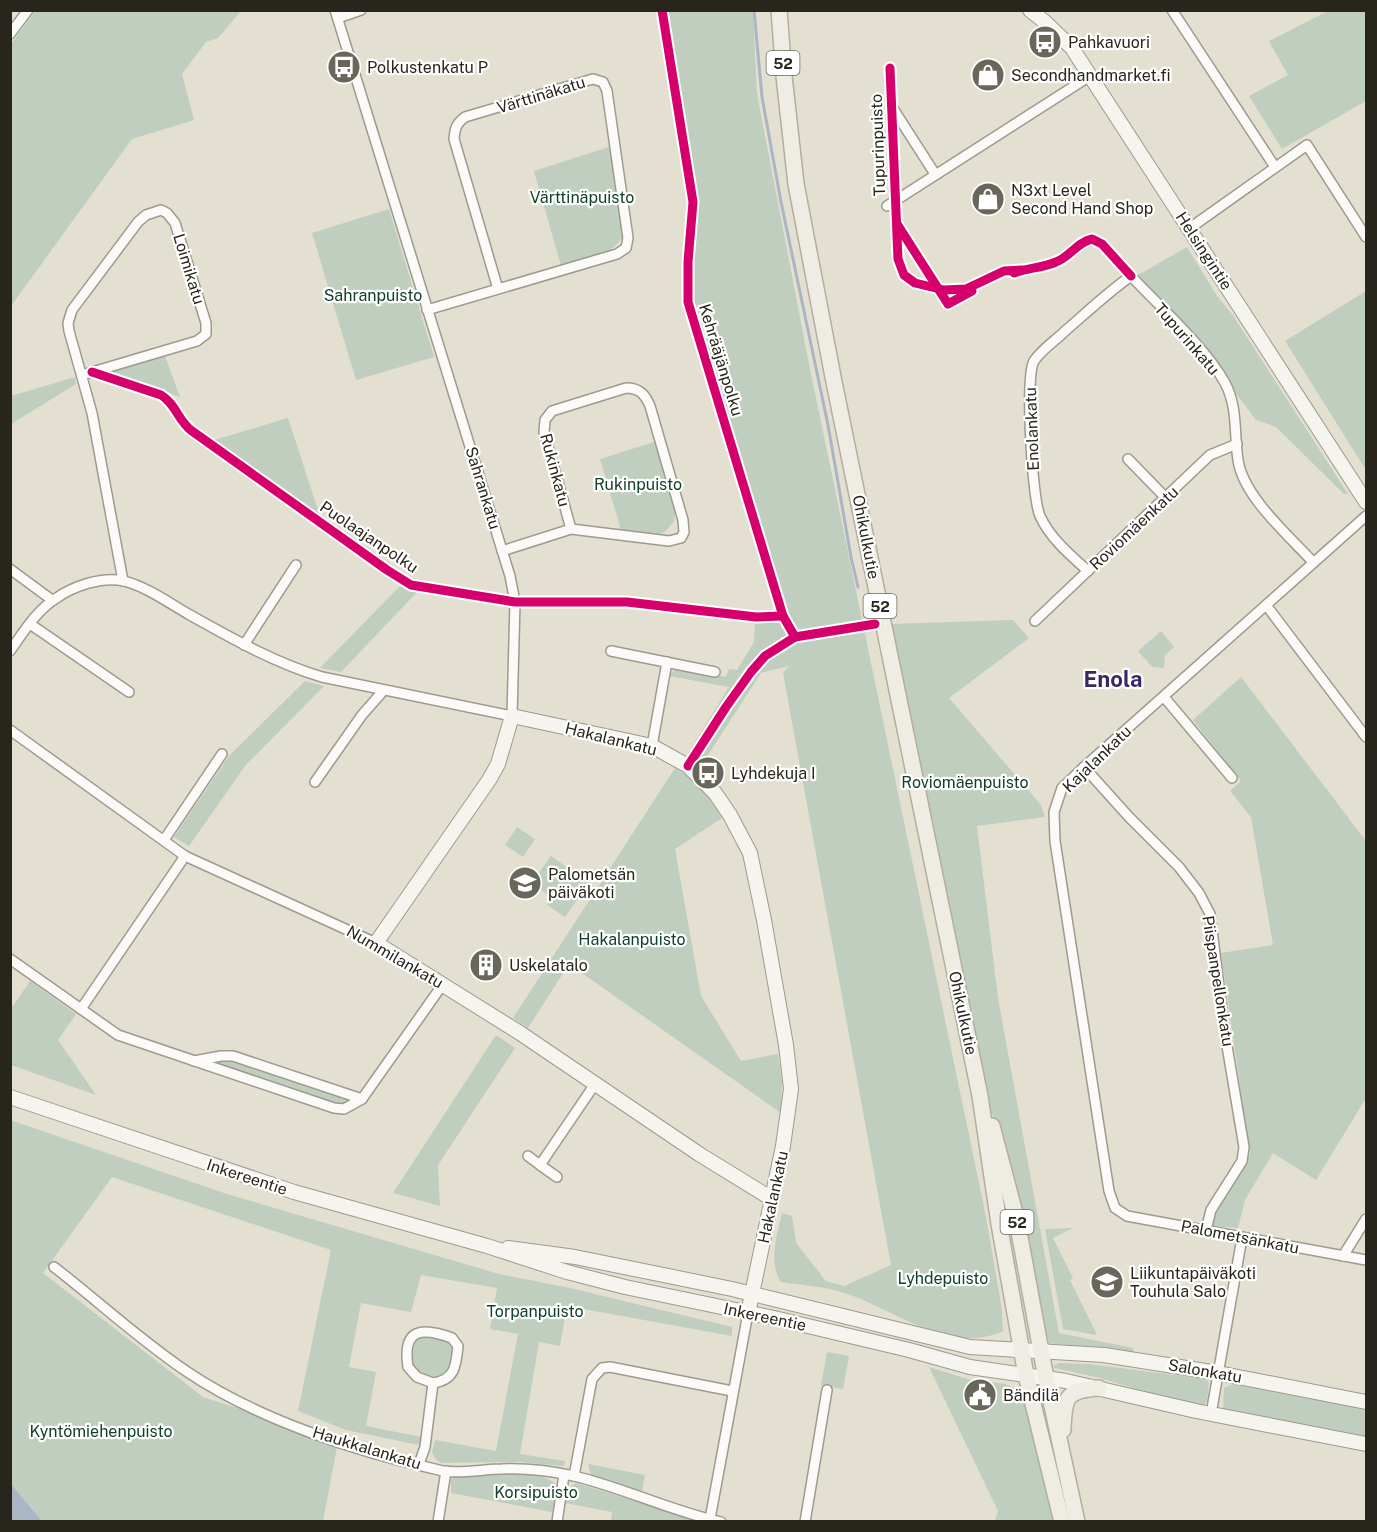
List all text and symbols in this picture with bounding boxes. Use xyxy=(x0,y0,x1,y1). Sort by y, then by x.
bus stop icon: Pahkavuori xyxy=(1027,24,1063,60)
place label: Pahkavuori xyxy=(1068,33,1150,52)
bus stop icon: Polkustenkatu P xyxy=(326,49,362,85)
road number: 52 xyxy=(766,51,800,75)
shop icon: Secondhandmarket.fi xyxy=(970,57,1006,93)
place label: Polkustenkatu P xyxy=(367,58,488,77)
place label: Secondhandmarket.fi xyxy=(1011,66,1171,85)
street label: Värttinäkatu xyxy=(495,73,587,117)
street label: Tupurinpuisto xyxy=(867,94,889,196)
shop icon: N3xt Level Second Hand Shop xyxy=(970,181,1006,217)
place label: N3xt Level Second Hand Shop xyxy=(1011,181,1153,218)
park label: Värttinäpuisto xyxy=(530,188,634,207)
street label: Helsingintie xyxy=(1172,208,1236,294)
street label: Loimikatu xyxy=(169,231,209,307)
park label: Sahranpuisto xyxy=(324,286,422,305)
street label: Tupurinkatu xyxy=(1151,299,1223,379)
street label: Kehrääjänpolku xyxy=(695,302,747,418)
street label: Enolankatu xyxy=(1021,387,1043,471)
street label: Rukinkatu xyxy=(536,431,574,509)
street label: Sahrankatu xyxy=(461,444,505,532)
park label: Rukinpuisto xyxy=(594,475,682,494)
street label: Roviomäenkatu xyxy=(1086,482,1182,574)
street label: Ohikulkutie xyxy=(849,493,883,581)
street label: Puolaajanpolku xyxy=(316,497,422,577)
road number: 52 xyxy=(864,594,896,618)
district label: Enola xyxy=(1083,666,1143,692)
street label: Hakalankatu xyxy=(563,718,659,760)
street label: Kajalankatu xyxy=(1059,722,1135,796)
bus stop icon: Lyhdekuja I xyxy=(690,755,726,791)
place label: Lyhdekuja I xyxy=(731,764,816,783)
park label: Roviomäenpuisto xyxy=(901,773,1029,792)
school or university icon: Palometsän päiväkoti xyxy=(507,865,543,901)
place label: Palometsän päiväkoti xyxy=(548,865,635,902)
street label: Piispanpellonkatu xyxy=(1198,914,1238,1048)
street label: Nummilankatu xyxy=(343,922,447,992)
park label: Hakalanpuisto xyxy=(578,930,686,949)
building icon: Uskelatalo xyxy=(468,947,504,983)
place label: Uskelatalo xyxy=(509,956,588,975)
street label: Ohikulkutie xyxy=(945,969,981,1057)
street label: Hakalankatu xyxy=(754,1149,792,1245)
street label: Inkereentie xyxy=(204,1155,290,1199)
road number: 52 xyxy=(1000,1210,1034,1234)
street label: Palometsänkatu xyxy=(1179,1216,1301,1258)
school or university icon: Liikuntapäiväkoti Touhula Salo xyxy=(1089,1264,1125,1300)
place label: Liikuntapäiväkoti Touhula Salo xyxy=(1130,1264,1256,1301)
park label: Lyhdepuisto xyxy=(898,1269,988,1288)
street label: Inkereentie xyxy=(722,1299,808,1335)
park label: Torpanpuisto xyxy=(486,1302,584,1321)
street label: Salonkatu xyxy=(1166,1355,1244,1387)
public building icon: Bändilä xyxy=(962,1377,998,1413)
place label: Bändilä xyxy=(1003,1386,1059,1405)
park label: Kyntömiehenpuisto xyxy=(30,1422,172,1441)
street label: Haukkalankatu xyxy=(310,1422,424,1474)
park label: Korsipuisto xyxy=(494,1483,578,1502)

